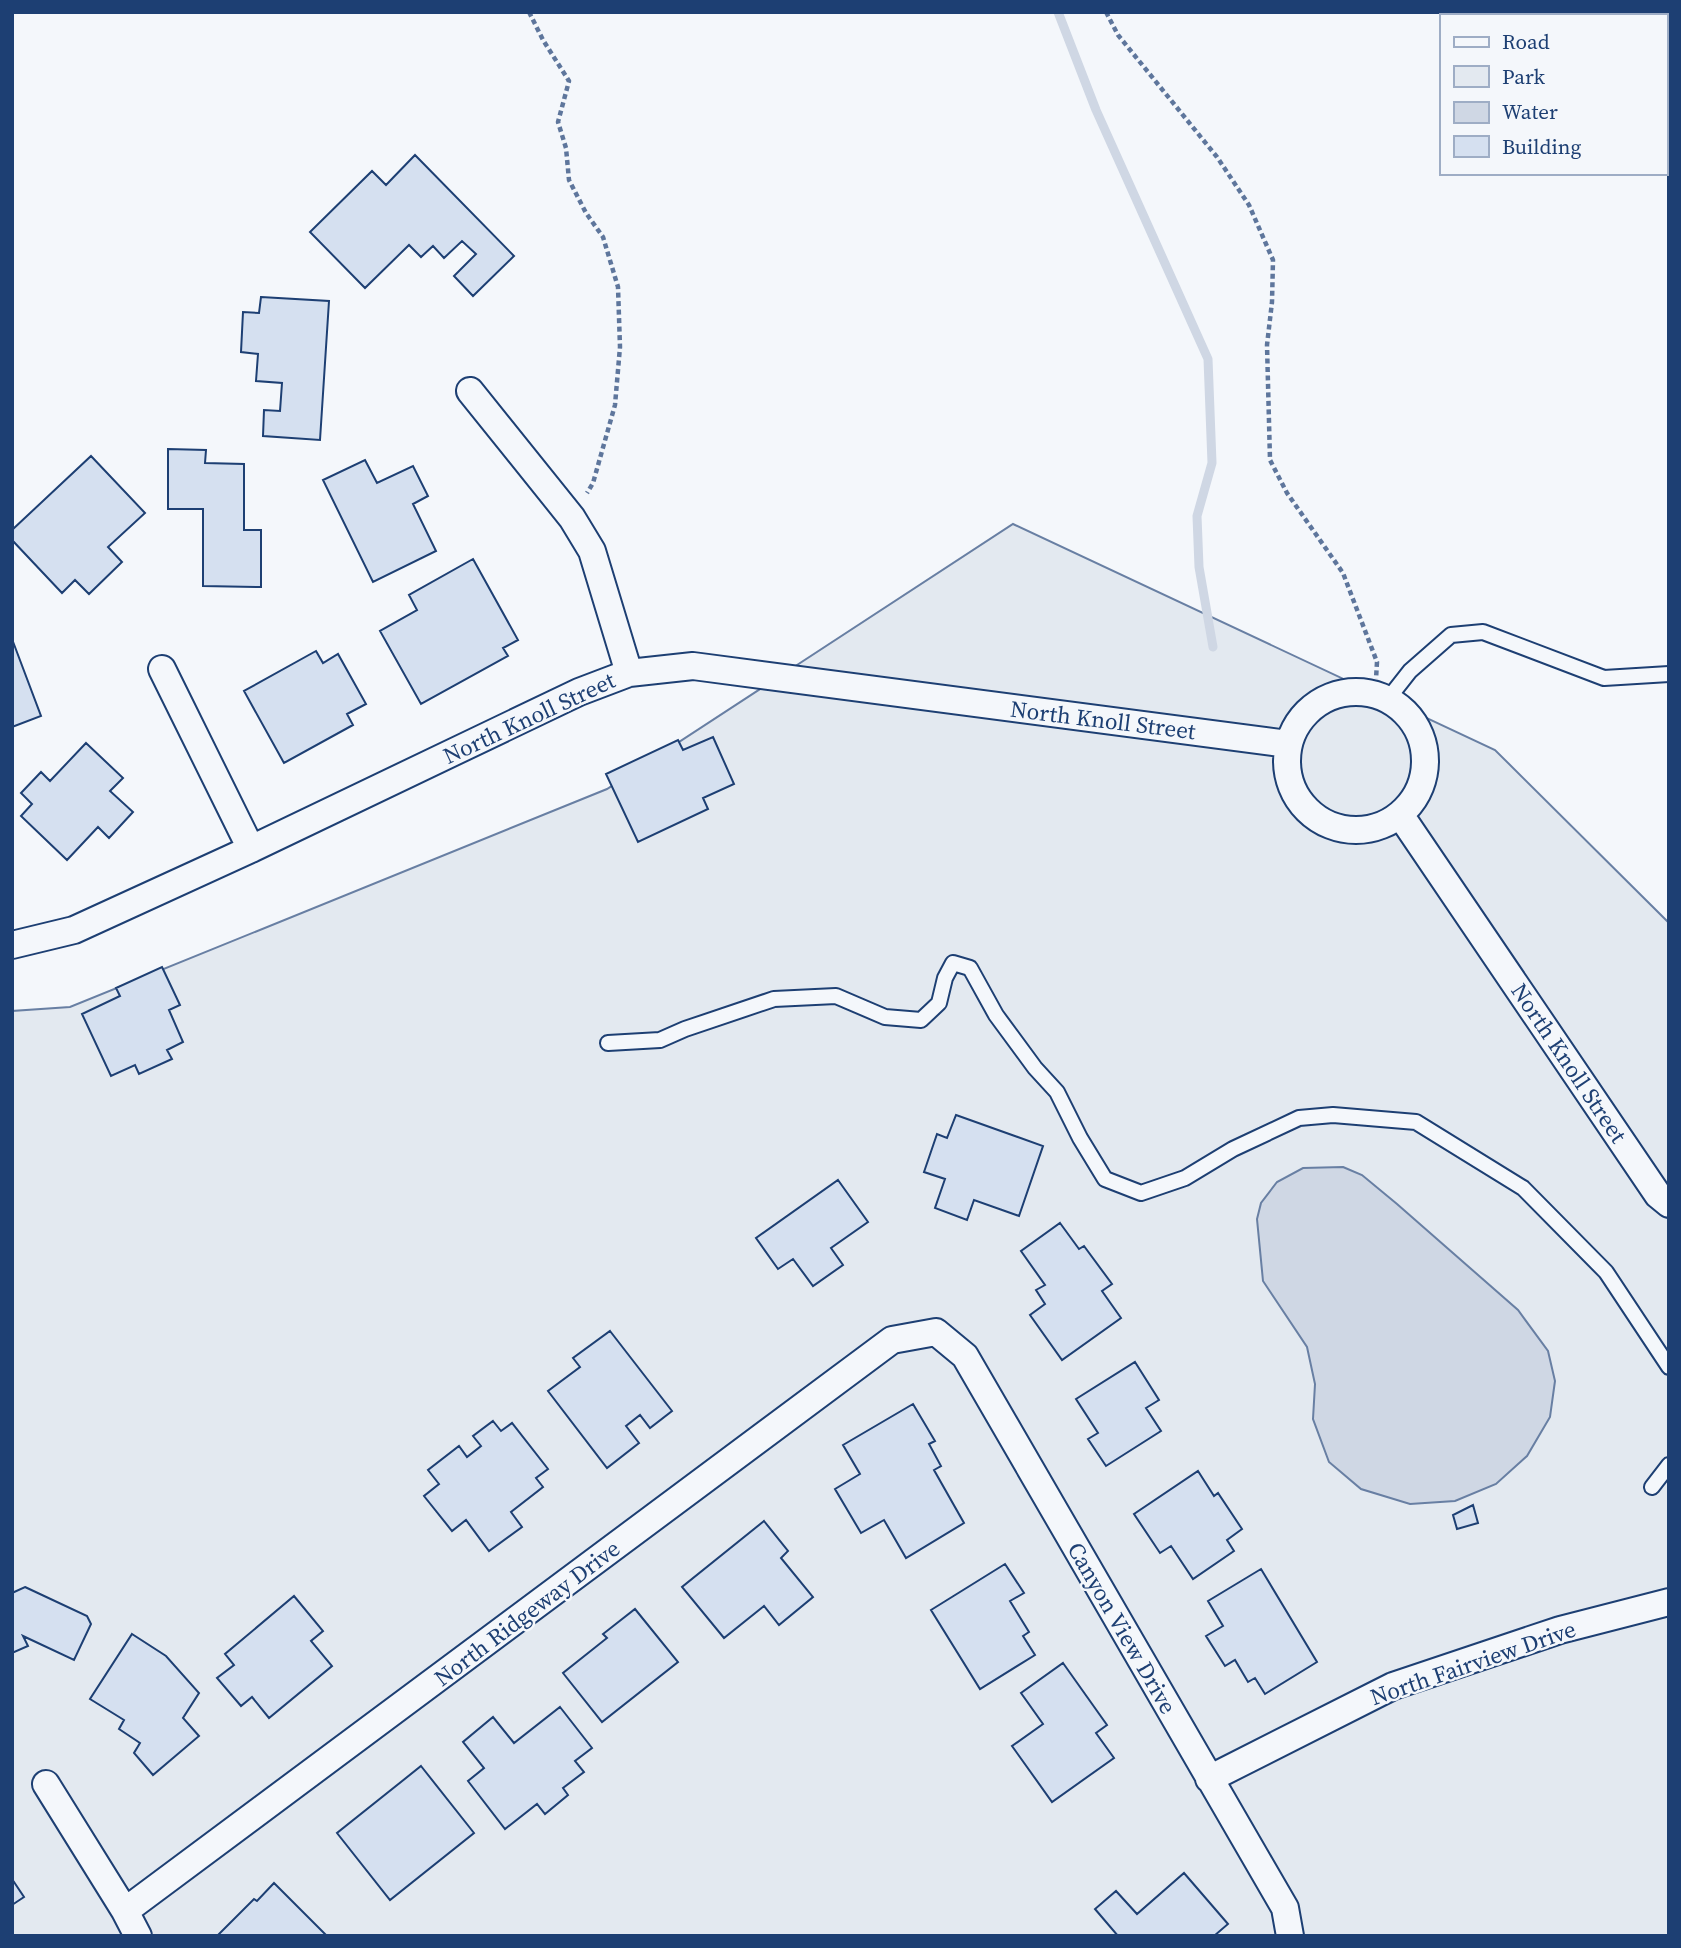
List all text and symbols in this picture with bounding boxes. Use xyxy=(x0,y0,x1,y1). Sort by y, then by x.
legend xyxy=(1440,14,1667,175)
text: Road xyxy=(1502,27,1550,56)
text: Park xyxy=(1502,62,1546,91)
text: Water xyxy=(1502,97,1558,126)
text: Building xyxy=(1502,132,1581,161)
street label: North Knoll Street xyxy=(438,664,621,772)
street label: North Knoll Street xyxy=(1009,693,1198,747)
street label: North Knoll Street xyxy=(1504,977,1635,1150)
street label: North Ridgeway Drive xyxy=(427,1532,627,1694)
street label: Canyon View Drive xyxy=(1060,1536,1184,1720)
street label: North Fairview Drive xyxy=(1366,1613,1580,1713)

